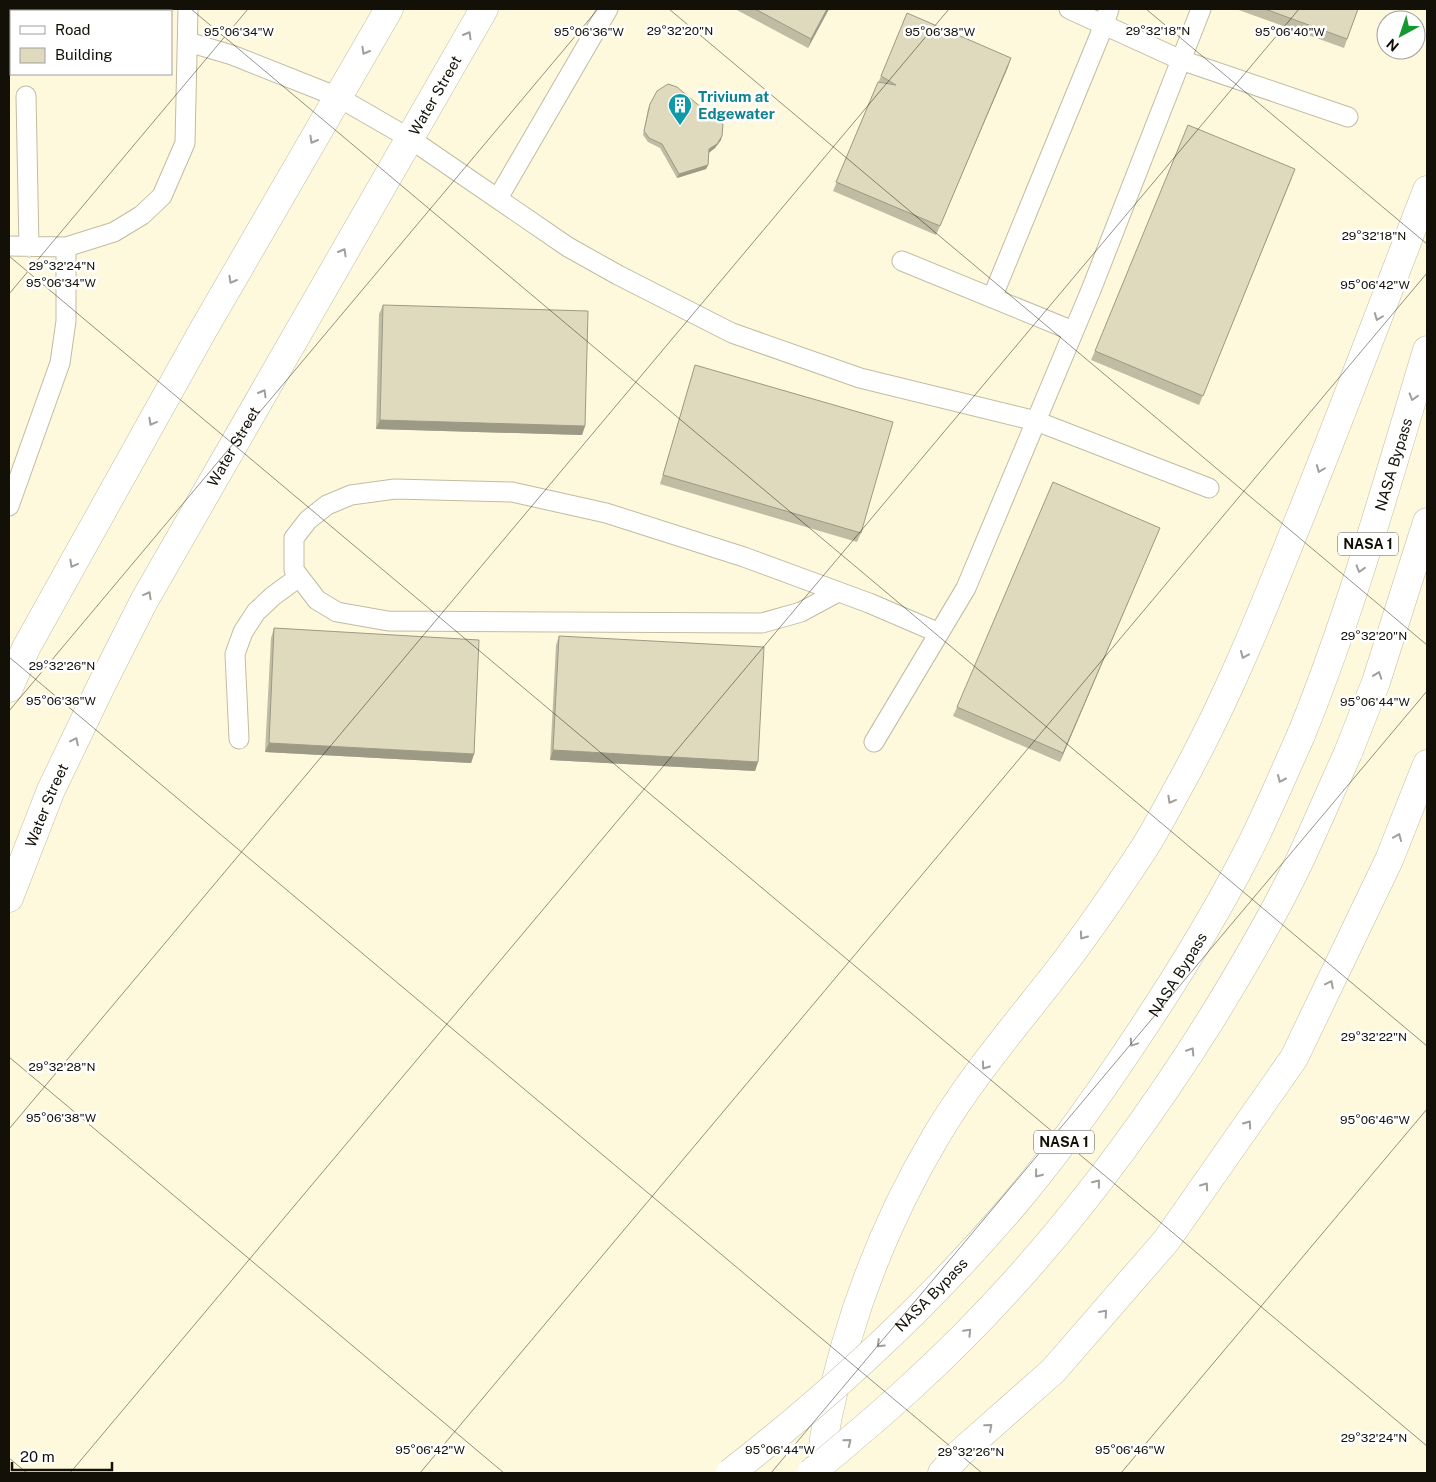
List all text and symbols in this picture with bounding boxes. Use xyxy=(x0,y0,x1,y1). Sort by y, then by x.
legend xyxy=(10,10,172,75)
north arrow xyxy=(1376,10,1426,60)
text: Road xyxy=(55,21,91,38)
text: 29°32'20"N xyxy=(647,24,713,38)
text: 29°32'18"N xyxy=(1126,24,1190,38)
text: 95°06'34"W xyxy=(204,25,275,39)
text: 95°06'36"W xyxy=(554,25,625,39)
text: 95°06'38"W xyxy=(905,25,976,39)
text: 95°06'40"W xyxy=(1255,25,1325,39)
one-way arrow xyxy=(462,32,472,41)
text: N xyxy=(1383,35,1402,55)
one-way arrow xyxy=(361,45,371,54)
text: Building xyxy=(55,46,113,63)
street label: Water Street xyxy=(405,52,464,138)
place label: Trivium at Edgewater xyxy=(698,88,775,122)
building icon: Trivium at Edgewater xyxy=(667,92,693,126)
one-way arrow xyxy=(310,134,320,143)
text: 29°32'18"N xyxy=(1342,229,1406,243)
one-way arrow xyxy=(337,249,347,258)
text: 29°32'24"N xyxy=(29,259,95,273)
one-way arrow xyxy=(228,275,238,284)
text: 95°06'34"W xyxy=(26,276,97,290)
text: 95°06'42"W xyxy=(1340,278,1410,292)
one-way arrow xyxy=(1374,313,1384,321)
one-way arrow xyxy=(256,390,266,399)
one-way arrow xyxy=(1409,392,1419,400)
street label: Water Street xyxy=(203,403,263,489)
one-way arrow xyxy=(148,416,158,425)
street label: NASA Bypass xyxy=(1371,416,1415,513)
one-way arrow xyxy=(1315,464,1326,473)
road number: NASA 1 xyxy=(1338,532,1398,556)
one-way arrow xyxy=(69,558,79,567)
one-way arrow xyxy=(1356,564,1366,572)
one-way arrow xyxy=(142,592,152,601)
text: 29°32'20"N xyxy=(1341,629,1407,643)
one-way arrow xyxy=(1239,650,1249,658)
text: 29°32'26"N xyxy=(29,659,95,673)
one-way arrow xyxy=(1372,672,1382,680)
text: 95°06'36"W xyxy=(26,694,97,708)
text: 95°06'44"W xyxy=(1340,695,1411,709)
one-way arrow xyxy=(69,737,79,746)
street label: Water Street xyxy=(21,760,71,849)
one-way arrow xyxy=(1277,774,1288,783)
one-way arrow xyxy=(1167,794,1177,803)
one-way arrow xyxy=(1392,833,1403,842)
street label: NASA Bypass xyxy=(1144,929,1210,1020)
one-way arrow xyxy=(1081,930,1089,939)
one-way arrow xyxy=(1324,980,1334,989)
text: 29°32'22"N xyxy=(1341,1030,1407,1044)
one-way arrow xyxy=(1130,1037,1139,1046)
one-way arrow xyxy=(1185,1047,1194,1056)
text: 29°32'28"N xyxy=(29,1060,95,1074)
one-way arrow xyxy=(982,1060,991,1070)
text: 95°06'38"W xyxy=(26,1111,97,1125)
text: 95°06'46"W xyxy=(1340,1113,1411,1127)
one-way arrow xyxy=(1242,1120,1251,1130)
road number: NASA 1 xyxy=(1034,1130,1094,1154)
one-way arrow xyxy=(1036,1168,1044,1177)
one-way arrow xyxy=(1092,1180,1100,1189)
one-way arrow xyxy=(1199,1182,1208,1191)
street label: NASA Bypass xyxy=(891,1254,971,1335)
one-way arrow xyxy=(1098,1309,1107,1318)
one-way arrow xyxy=(962,1329,971,1338)
one-way arrow xyxy=(877,1338,886,1347)
one-way arrow xyxy=(984,1424,993,1433)
text: 29°32'24"N xyxy=(1341,1431,1407,1445)
scale bar xyxy=(12,1440,112,1472)
one-way arrow xyxy=(842,1440,851,1448)
text: 95°06'42"W xyxy=(395,1443,465,1457)
text: 95°06'44"W xyxy=(745,1443,816,1457)
text: 95°06'46"W xyxy=(1095,1443,1166,1457)
text: 29°32'26"N xyxy=(938,1445,1004,1459)
text: 20 m xyxy=(20,1448,55,1465)

